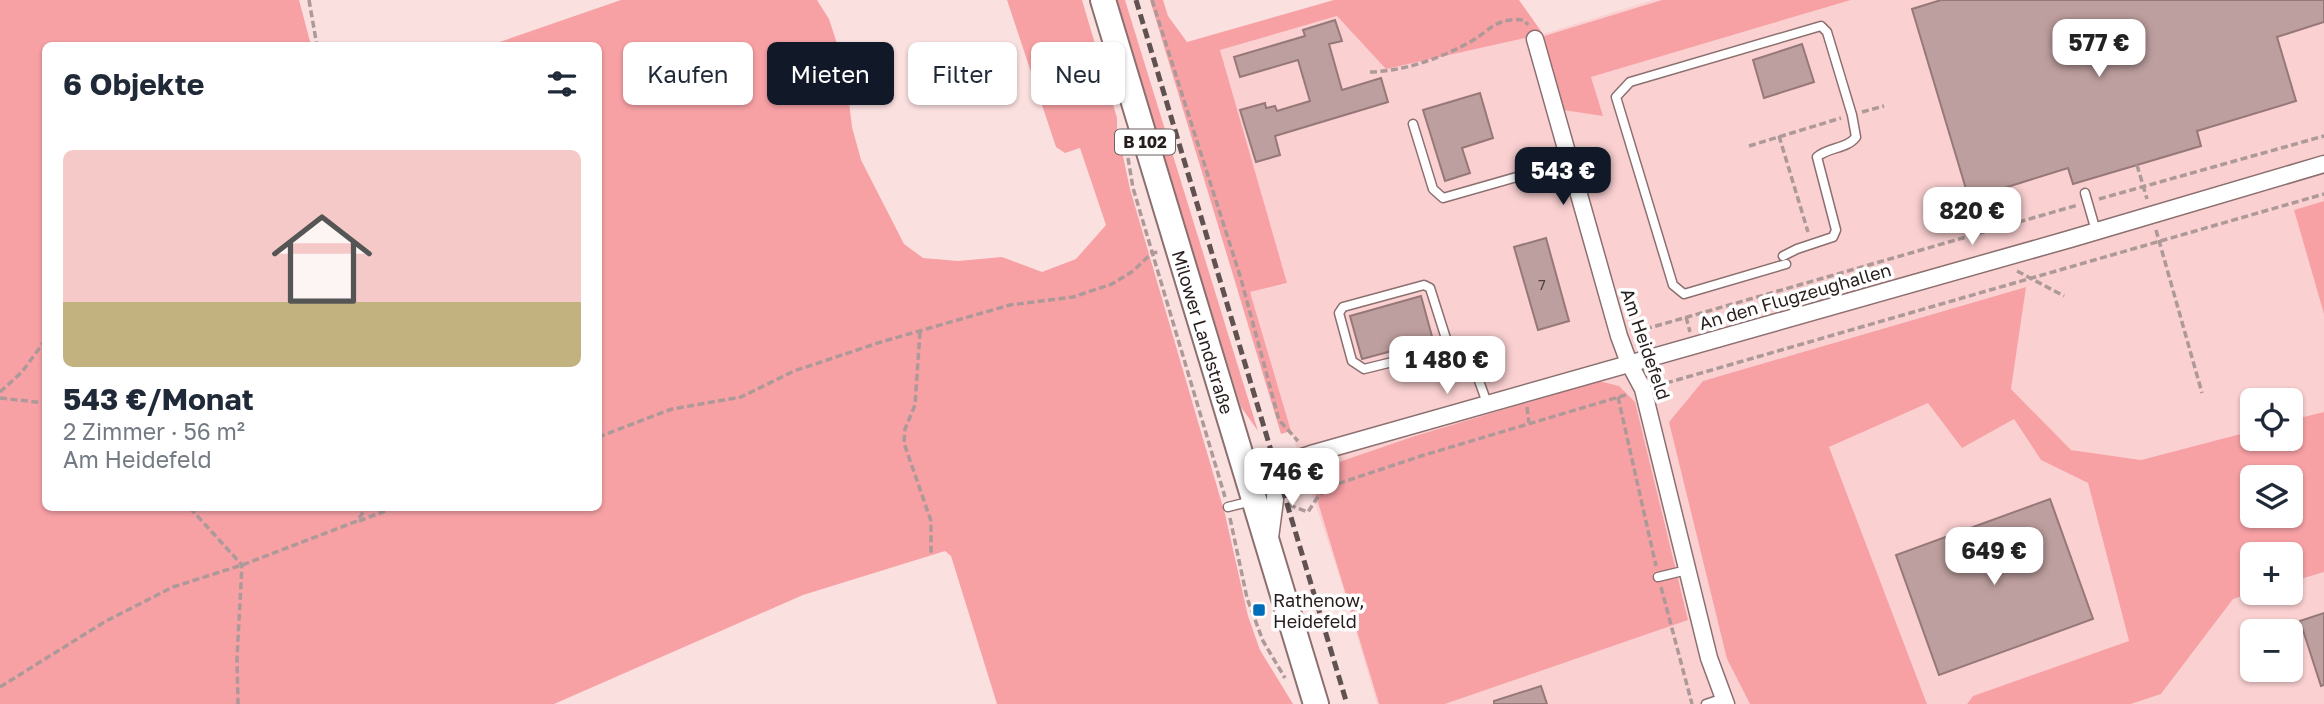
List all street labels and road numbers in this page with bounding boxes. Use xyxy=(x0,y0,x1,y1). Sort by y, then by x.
road number: B 102 xyxy=(1115,130,1175,154)
street label: Milower Landstraße xyxy=(1168,247,1238,417)
street label: An den Flugzeughallen xyxy=(1696,258,1894,334)
street label: Am Heidefeld xyxy=(1617,285,1675,403)

